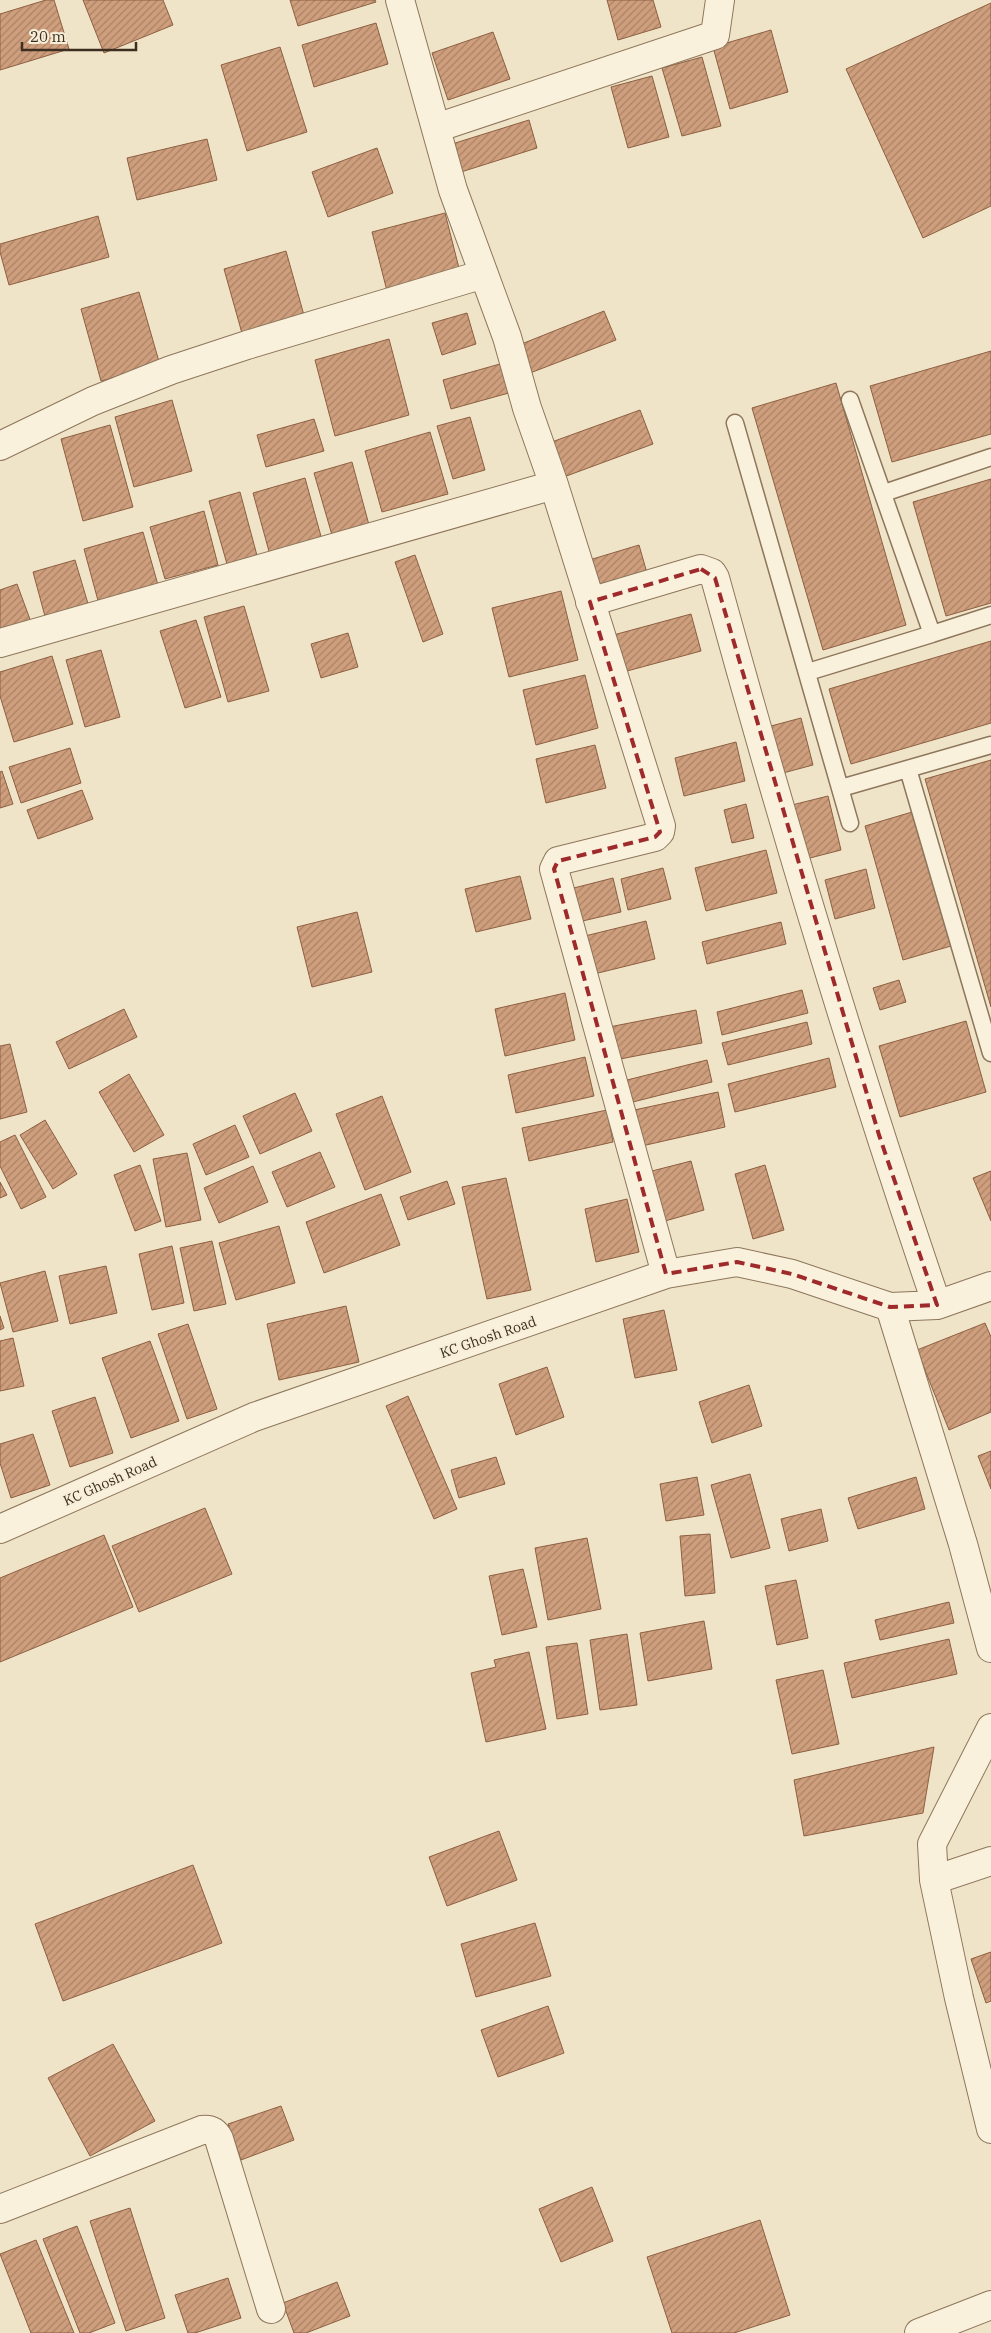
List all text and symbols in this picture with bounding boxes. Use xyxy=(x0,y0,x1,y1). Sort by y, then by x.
scale bar xyxy=(22,20,136,52)
text: 20 m xyxy=(30,27,66,46)
street label: KC Ghosh Road xyxy=(437,1312,539,1362)
street label: KC Ghosh Road xyxy=(60,1452,160,1510)

